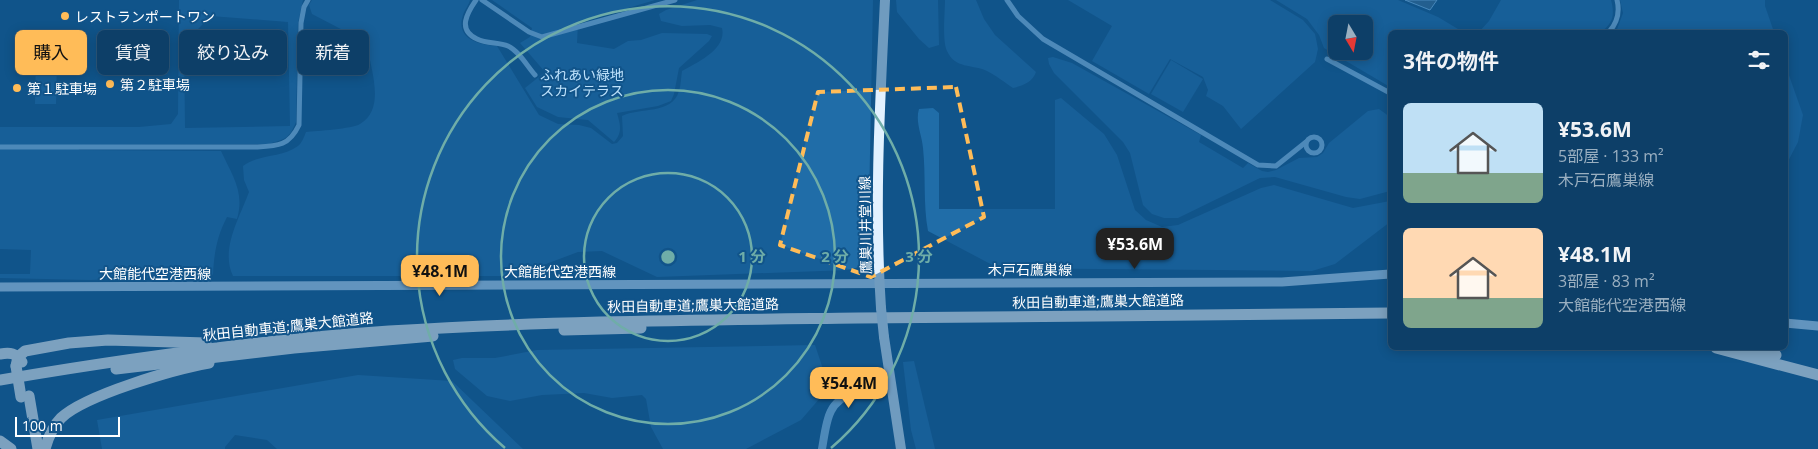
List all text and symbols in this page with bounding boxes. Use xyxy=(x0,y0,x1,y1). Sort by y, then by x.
place label: レストランポートワン xyxy=(75,7,215,26)
marker: レストランポートワン xyxy=(59,10,71,22)
north arrow xyxy=(1328,15,1372,60)
map controls xyxy=(1328,15,1373,60)
chip: 購入 xyxy=(15,30,87,75)
chip: 賃貸 xyxy=(97,30,169,75)
chip: 絞り込み xyxy=(179,30,287,75)
chip: 新着 xyxy=(297,30,369,75)
icon: filters xyxy=(1745,46,1773,74)
text: 3件の物件 xyxy=(1403,47,1499,75)
park label: ふれあい緑地 スカイテラス xyxy=(540,65,624,100)
place label: 第２駐車場 xyxy=(120,75,190,94)
marker: 第２駐車場 xyxy=(104,78,116,90)
place label: 第１駐車場 xyxy=(27,79,97,98)
marker: 第１駐車場 xyxy=(11,82,23,94)
text: ¥53.6M xyxy=(1558,115,1632,143)
icon: home xyxy=(1443,123,1503,183)
text: 5部屋 · 133 m² xyxy=(1558,145,1664,167)
text: 木戸石鷹巣線 xyxy=(1558,169,1654,191)
street label: 鷹巣川井堂川線 xyxy=(855,176,875,274)
pin: ¥53.6M xyxy=(1094,228,1176,270)
text: ¥53.6M xyxy=(1107,233,1163,255)
text: ¥48.1M xyxy=(1558,240,1632,268)
text: 1 分 xyxy=(738,246,766,266)
text: 2 分 xyxy=(821,246,849,266)
text: 3 分 xyxy=(905,246,933,266)
centre of rings xyxy=(659,248,677,266)
icon: home xyxy=(1443,248,1503,308)
pin: ¥48.1M xyxy=(399,254,481,297)
text: ¥48.1M xyxy=(412,260,468,282)
street label: 木戸石鷹巣線 xyxy=(988,260,1072,279)
street label: 大館能代空港西線 xyxy=(504,262,616,281)
street label: 大館能代空港西線 xyxy=(99,264,211,283)
text: 3部屋 · 83 m² xyxy=(1558,270,1655,292)
street label: 秋田自動車道;鷹巣大館道路 xyxy=(1012,290,1184,312)
street label: 秋田自動車道;鷹巣大館道路 xyxy=(607,294,779,316)
text: 大館能代空港西線 xyxy=(1558,294,1686,316)
street label: 秋田自動車道;鷹巣大館道路 xyxy=(202,308,374,344)
pin: ¥54.4M xyxy=(808,366,890,409)
text: ¥54.4M xyxy=(821,372,877,394)
scale bar xyxy=(15,414,120,437)
text: 100 m xyxy=(22,416,63,435)

